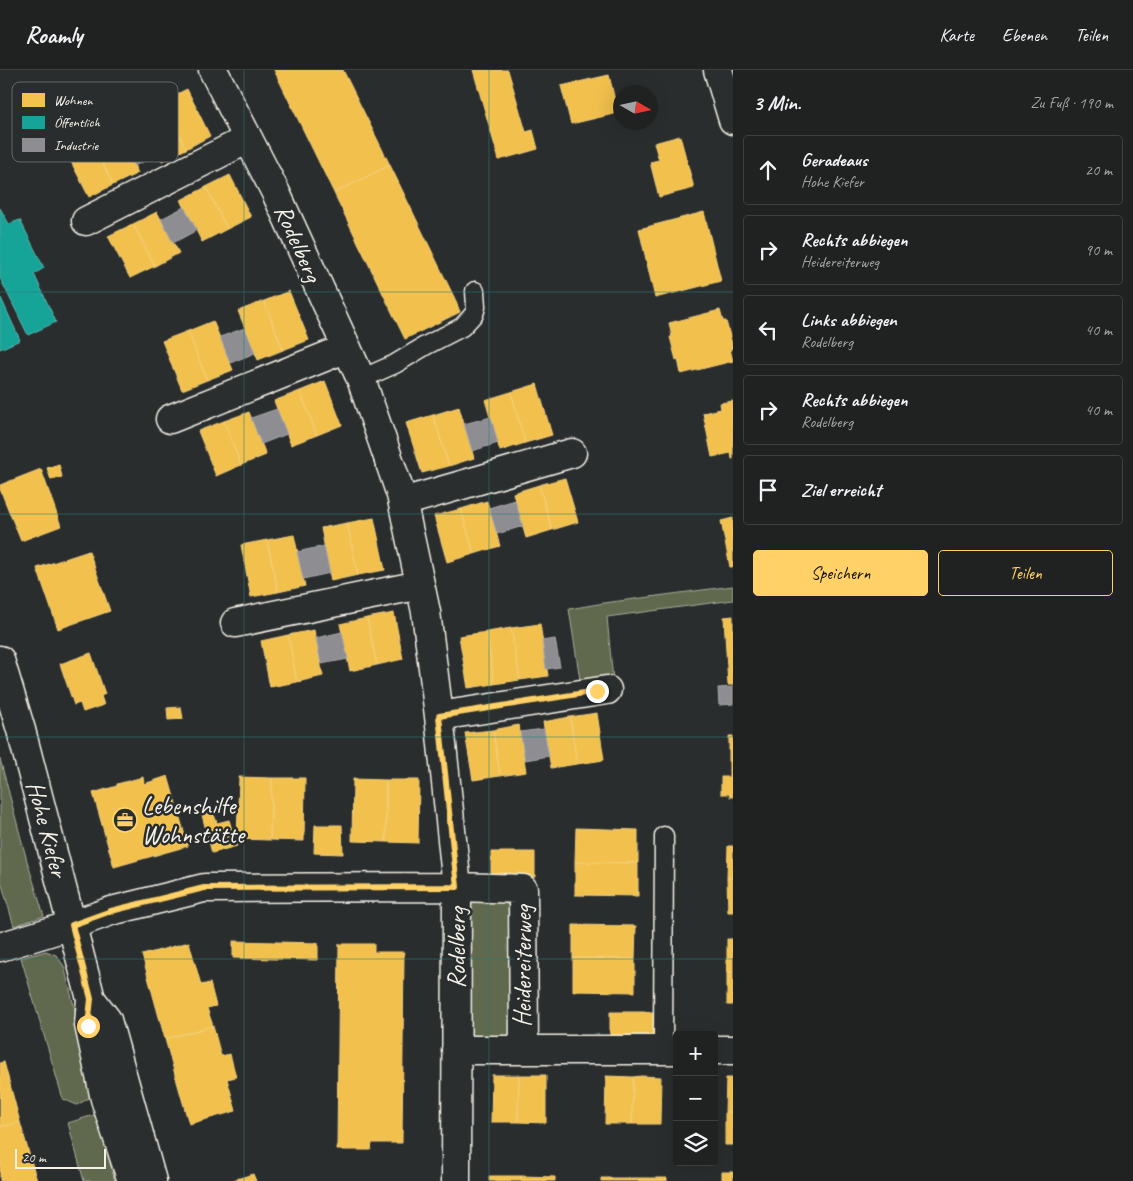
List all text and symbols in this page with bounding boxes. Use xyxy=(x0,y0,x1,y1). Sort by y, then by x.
text: Roamly xyxy=(25,20,82,50)
text: Karte xyxy=(939,24,974,46)
text: Ebenen xyxy=(1002,24,1047,46)
text: Teilen xyxy=(1075,24,1108,46)
legend xyxy=(12,82,178,162)
north arrow xyxy=(613,85,658,130)
text: 3 Min. xyxy=(753,90,801,116)
text: Wohnen xyxy=(54,92,93,109)
text: Zu Fuß · 190 m xyxy=(1030,93,1113,113)
text: Öffentlich xyxy=(54,114,100,131)
text: Industrie xyxy=(54,137,100,154)
text: Geradeaus xyxy=(801,148,868,172)
icon: ahead xyxy=(754,156,782,184)
text: 20 m xyxy=(1085,160,1112,180)
text: Hohe Kiefer xyxy=(801,172,864,192)
street label: Rodelberg xyxy=(267,199,330,288)
text: Rechts abbiegen xyxy=(801,228,907,252)
icon: right xyxy=(754,236,782,264)
text: 90 m xyxy=(1085,240,1112,260)
text: Heidereiterweg xyxy=(801,252,879,272)
text: Links abbiegen xyxy=(801,308,897,332)
icon: left xyxy=(754,316,782,344)
text: 40 m xyxy=(1085,320,1112,340)
text: Rodelberg xyxy=(801,332,853,352)
text: Rechts abbiegen xyxy=(801,388,907,412)
icon: right xyxy=(754,396,782,424)
text: 40 m xyxy=(1085,400,1112,420)
text: Rodelberg xyxy=(801,412,853,432)
icon: arrive xyxy=(754,476,782,504)
text: Ziel erreicht xyxy=(801,478,881,502)
button: Speichern xyxy=(753,550,928,596)
button: Teilen xyxy=(938,550,1113,596)
route end xyxy=(586,680,609,703)
street label: Hohe Kiefer xyxy=(19,777,76,883)
place label: Lebenshilfe Wohnstätte xyxy=(142,790,246,851)
office icon: Lebenshilfe Wohnstätte xyxy=(112,807,138,833)
street label: Heidereiterweg xyxy=(507,903,539,1027)
street label: Rodelberg xyxy=(441,905,473,989)
route start xyxy=(77,1015,100,1038)
map controls xyxy=(673,1031,718,1166)
button: + xyxy=(673,1031,718,1076)
button: − xyxy=(673,1076,718,1121)
button: layers xyxy=(673,1121,718,1166)
scale bar xyxy=(15,1146,106,1169)
text: 20 m xyxy=(22,1149,46,1166)

